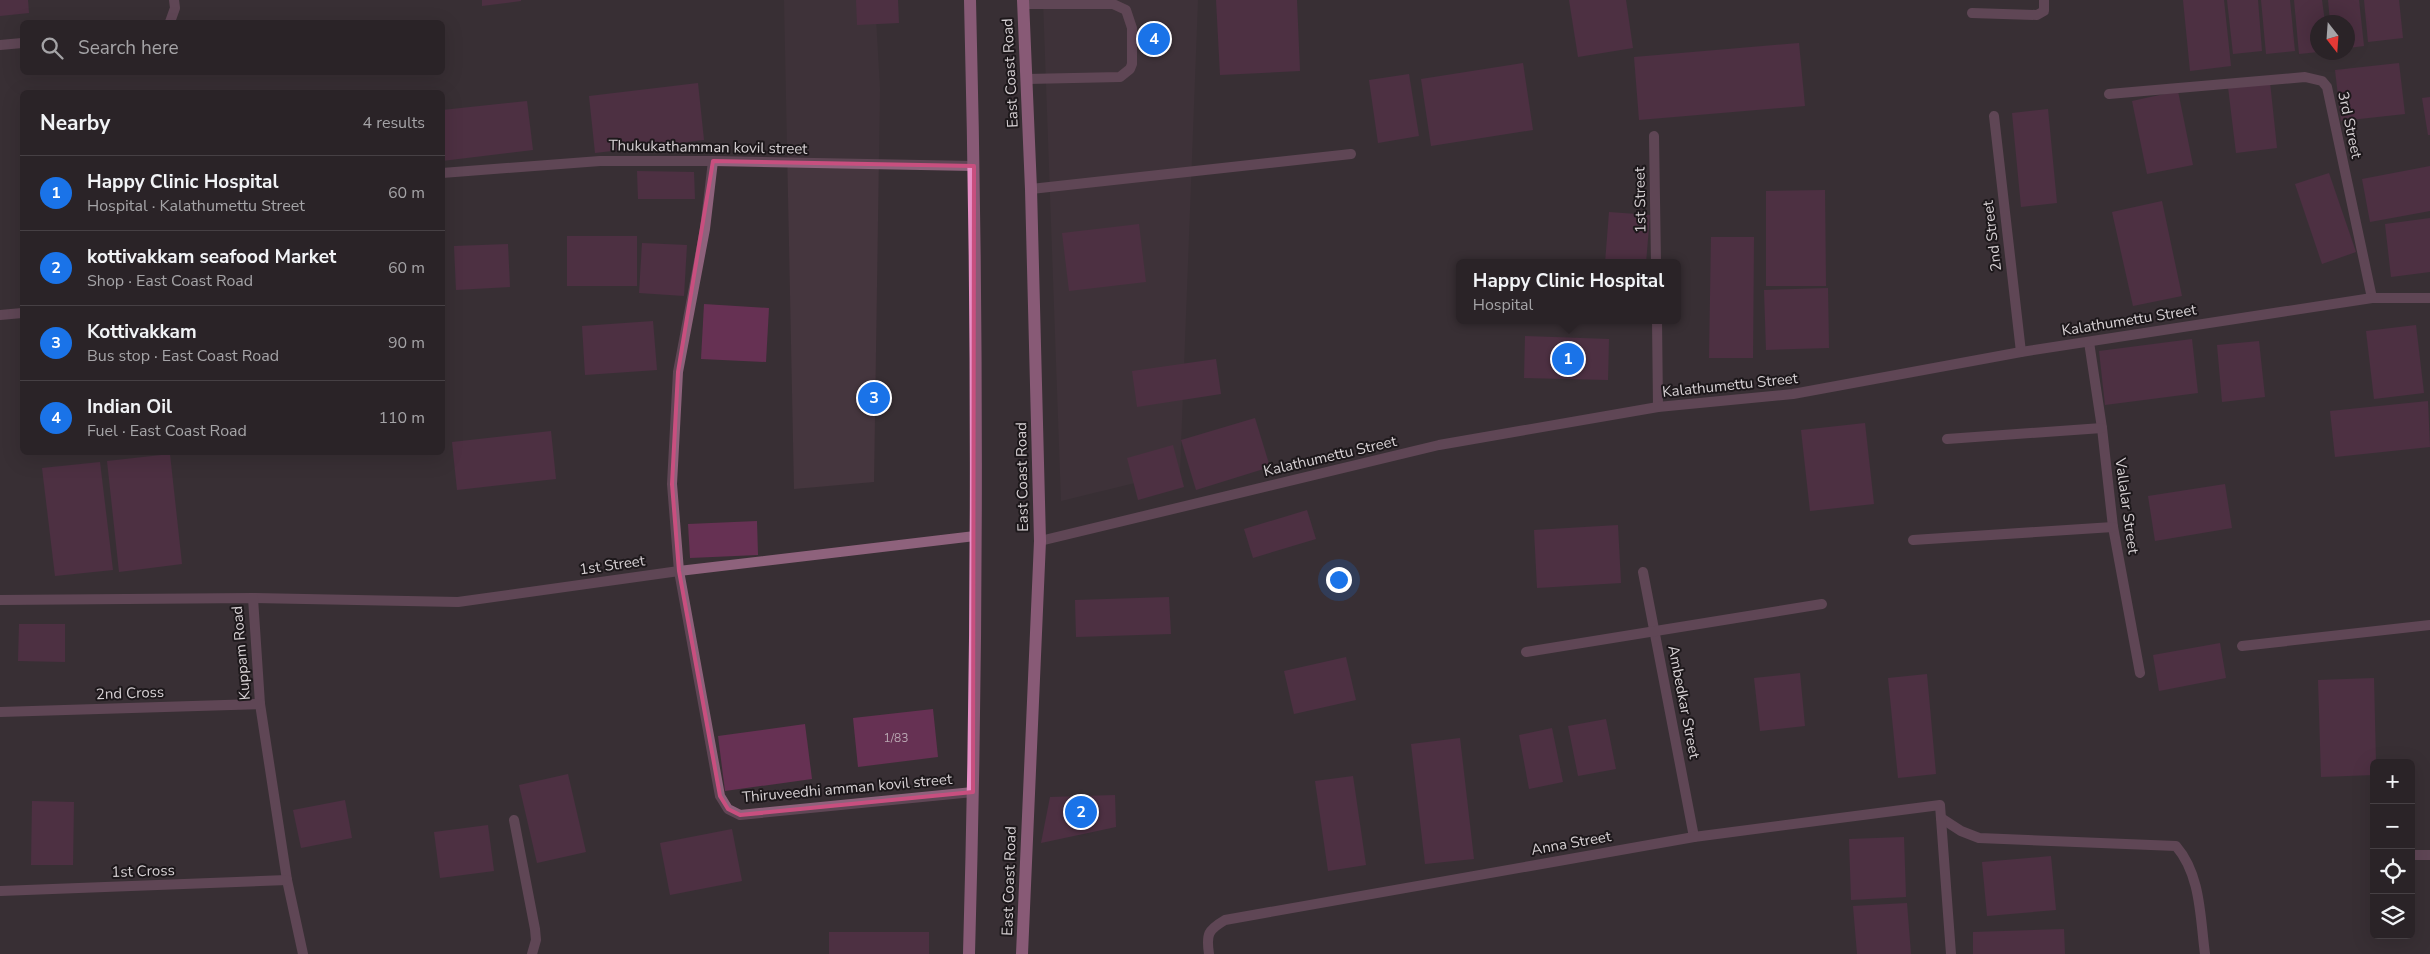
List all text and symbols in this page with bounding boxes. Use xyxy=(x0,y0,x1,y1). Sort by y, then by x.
north arrow xyxy=(2310,15,2355,60)
street label: East Coast Road xyxy=(997,18,1023,128)
search box xyxy=(20,20,445,75)
pin: 4 xyxy=(1138,20,1170,58)
icon: search xyxy=(38,34,66,62)
text: Search here xyxy=(78,35,179,61)
street label: 3rd Street xyxy=(2333,90,2367,161)
text: Nearby xyxy=(40,109,110,137)
text: 4 results xyxy=(363,112,425,134)
street label: Thukukathamman kovil street xyxy=(608,135,808,159)
street label: 1st Street xyxy=(1629,166,1651,233)
text: Happy Clinic Hospital xyxy=(87,169,279,195)
text: 1 xyxy=(51,182,61,204)
text: 60 m xyxy=(388,182,425,204)
text: Hospital · Kalathumettu Street xyxy=(87,195,305,217)
street label: 2nd Street xyxy=(1978,199,2006,272)
text: kottivakkam seafood Market xyxy=(87,244,336,270)
text: 2 xyxy=(51,257,61,279)
text: 60 m xyxy=(388,257,425,279)
popup xyxy=(1456,259,1681,324)
text: Happy Clinic Hospital xyxy=(1473,268,1664,294)
text: Shop · East Coast Road xyxy=(87,270,253,292)
text: Hospital xyxy=(1473,294,1533,316)
street label: Kalathumettu Street xyxy=(2060,299,2199,341)
text: Kottivakkam xyxy=(87,319,197,345)
text: 3 xyxy=(51,332,61,354)
text: 90 m xyxy=(388,332,425,354)
pin: 1 xyxy=(1552,340,1584,378)
text: Bus stop · East Coast Road xyxy=(87,345,279,367)
street label: Kalathumettu Street xyxy=(1661,368,1800,402)
pin: 3 xyxy=(858,379,890,417)
text: Indian Oil xyxy=(87,394,172,420)
text: 4 xyxy=(51,407,61,429)
text: 110 m xyxy=(378,407,425,429)
text: Fuel · East Coast Road xyxy=(87,420,247,442)
street label: East Coast Road xyxy=(1011,422,1033,532)
street label: Kalathumettu Street xyxy=(1261,431,1399,481)
street label: Vallalar Street xyxy=(2110,456,2144,556)
street label: 1st Street xyxy=(578,550,647,580)
your location xyxy=(1326,567,1352,593)
street label: Kuppam Road xyxy=(227,605,255,701)
street label: Ambedkar Street xyxy=(1663,644,1705,761)
street label: 2nd Cross xyxy=(96,682,164,704)
house number: 1/83 xyxy=(884,730,909,746)
map controls xyxy=(2370,759,2415,939)
button: + xyxy=(2370,759,2415,804)
street label: Thiruveedhi amman kovil street xyxy=(741,769,954,807)
pin: 2 xyxy=(1065,793,1097,831)
button: − xyxy=(2370,804,2415,849)
street label: East Coast Road xyxy=(997,826,1021,936)
street label: Anna Street xyxy=(1530,826,1613,860)
button: locate xyxy=(2370,849,2415,894)
street label: 1st Cross xyxy=(111,860,175,882)
button: layers xyxy=(2370,894,2415,939)

